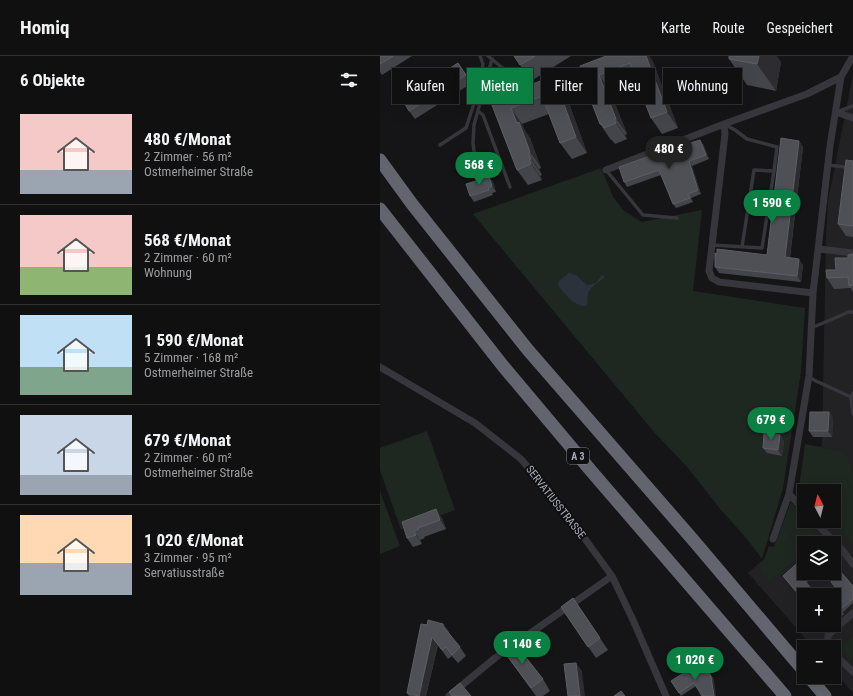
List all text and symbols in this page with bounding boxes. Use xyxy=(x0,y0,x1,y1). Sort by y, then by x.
text: Homiq xyxy=(20,16,69,39)
text: Karte xyxy=(661,20,691,36)
text: Route xyxy=(713,20,745,36)
text: Gespeichert xyxy=(767,20,833,36)
chip: Kaufen xyxy=(392,68,459,104)
chip: Mieten xyxy=(467,68,533,104)
chip: Filter xyxy=(541,68,597,104)
chip: Neu xyxy=(605,68,655,104)
chip: Wohnung xyxy=(663,68,742,104)
icon: filters xyxy=(338,69,360,91)
text: 6 Objekte xyxy=(20,70,85,90)
text: 480 €/Monat xyxy=(144,129,231,149)
icon: home xyxy=(52,130,100,178)
pin: 480 € xyxy=(641,136,697,170)
text: 480 € xyxy=(654,141,684,156)
text: 2 Zimmer · 56 m² xyxy=(144,149,232,164)
pin: 568 € xyxy=(451,152,507,186)
text: 568 € xyxy=(464,157,494,172)
text: Ostmerheimer Straße xyxy=(144,164,253,179)
pin: 1 590 € xyxy=(735,190,809,224)
text: 1 590 € xyxy=(753,195,791,210)
text: 568 €/Monat xyxy=(144,230,231,250)
icon: home xyxy=(52,231,100,279)
text: 2 Zimmer · 60 m² xyxy=(144,250,232,265)
text: Wohnung xyxy=(144,265,192,280)
text: 1 590 €/Monat xyxy=(144,330,243,350)
icon: home xyxy=(52,331,100,379)
text: 5 Zimmer · 168 m² xyxy=(144,350,238,365)
text: Ostmerheimer Straße xyxy=(144,365,253,380)
pin: 679 € xyxy=(743,407,799,441)
text: 679 € xyxy=(756,412,786,427)
text: 679 €/Monat xyxy=(144,430,231,450)
icon: home xyxy=(52,431,100,479)
road number: A 3 xyxy=(567,448,589,464)
text: 2 Zimmer · 60 m² xyxy=(144,450,232,465)
street label: SERVATIUSSTRASSE xyxy=(523,463,589,542)
text: Ostmerheimer Straße xyxy=(144,465,253,480)
north arrow xyxy=(797,484,841,528)
map controls xyxy=(797,484,841,684)
text: 1 020 €/Monat xyxy=(144,530,243,550)
icon: home xyxy=(52,531,100,579)
button: layers xyxy=(797,536,841,580)
text: 3 Zimmer · 95 m² xyxy=(144,550,232,565)
text: Servatiusstraße xyxy=(144,565,224,580)
button: + xyxy=(797,588,841,632)
pin: 1 140 € xyxy=(485,631,559,665)
text: 1 140 € xyxy=(503,636,541,651)
button: − xyxy=(797,640,841,684)
pin: 1 020 € xyxy=(658,647,732,681)
text: 1 020 € xyxy=(676,652,714,667)

